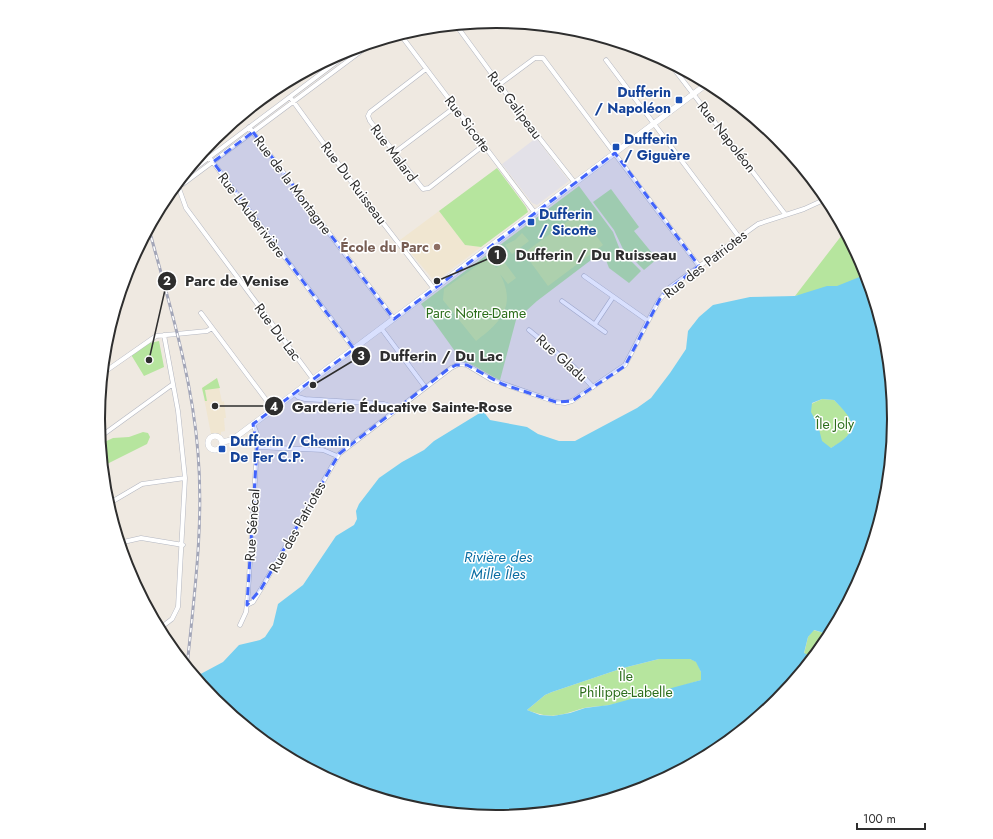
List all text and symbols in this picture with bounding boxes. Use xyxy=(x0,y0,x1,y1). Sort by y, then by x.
street label: Rue Galipeau xyxy=(483,67,547,143)
place label: Dufferin / Napoléon xyxy=(595,82,671,118)
street label: Rue Sicotte xyxy=(440,92,496,156)
marker: Dufferin / Napoléon xyxy=(674,95,684,105)
street label: Rue Napoléon xyxy=(693,97,761,177)
street label: Rue Malard xyxy=(366,120,422,186)
place label: Dufferin / Giguère xyxy=(624,129,690,165)
street label: Rue de la Montagne xyxy=(249,131,337,239)
street label: Rue Du Ruisseau xyxy=(316,137,392,229)
marker: Dufferin / Giguère xyxy=(611,142,621,152)
street label: Rue L'Auberivière xyxy=(213,168,291,262)
place label: Dufferin / Sicotte xyxy=(539,204,596,240)
marker: Dufferin / Sicotte xyxy=(526,217,536,227)
street label: Rue des Patriotes xyxy=(659,225,751,303)
place label: École du Parc xyxy=(340,237,429,257)
marker: École du Parc xyxy=(432,242,442,252)
callout: Dufferin / Du Ruisseau xyxy=(487,242,684,269)
text: Dufferin / Du Ruisseau xyxy=(515,244,677,266)
text: 1 xyxy=(494,246,500,264)
callout: Parc de Venise xyxy=(157,268,297,295)
text: Parc de Venise xyxy=(185,270,289,292)
text: 2 xyxy=(163,272,171,290)
street label: Rue Du Lac xyxy=(250,299,306,365)
park label: Parc Notre-Dame xyxy=(426,303,526,323)
street label: Rue Gladu xyxy=(532,330,592,386)
callout: Dufferin / Du Lac xyxy=(351,342,510,369)
text: Dufferin / Du Lac xyxy=(379,345,503,367)
text: 3 xyxy=(357,347,365,365)
callout: Garderie Éducative Sainte-Rose xyxy=(264,393,521,420)
text: Garderie Éducative Sainte-Rose xyxy=(292,396,513,418)
text: 4 xyxy=(270,398,278,416)
park label: Île Joly xyxy=(815,414,855,434)
place label: Dufferin / Chemin De Fer C.P. xyxy=(230,431,350,467)
marker: Dufferin / Chemin De Fer C.P. xyxy=(217,444,227,454)
street label: Rue des Patriotes xyxy=(264,478,330,576)
street label: Rue Sénécal xyxy=(239,488,265,562)
water label: Rivière des Mille Îles xyxy=(464,546,532,585)
park label: Ïle Philippe-Labelle xyxy=(579,666,673,702)
scale bar xyxy=(857,805,925,831)
text: 100 m xyxy=(863,810,896,828)

